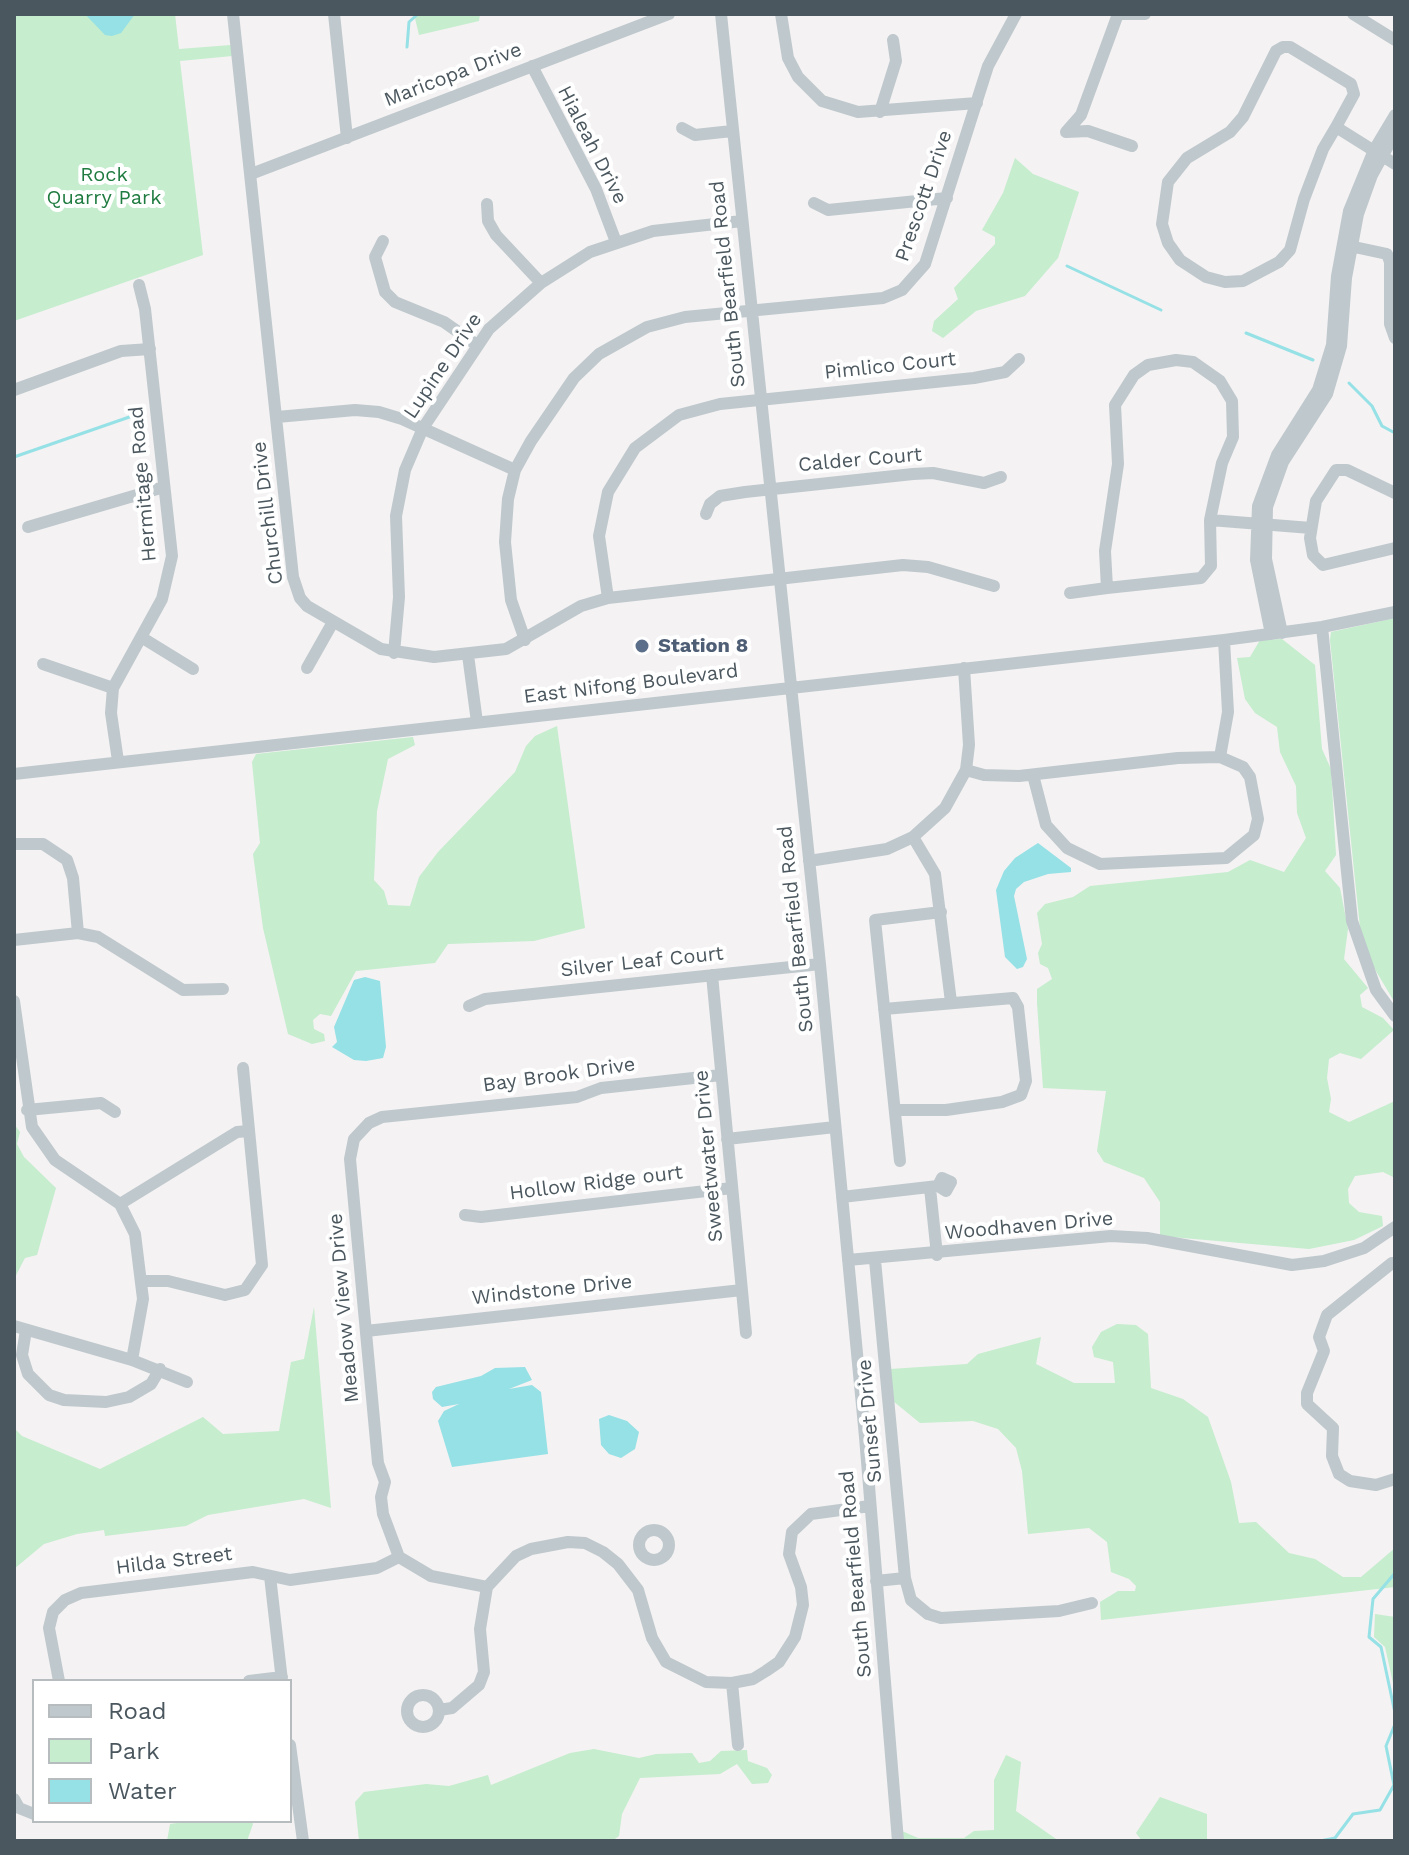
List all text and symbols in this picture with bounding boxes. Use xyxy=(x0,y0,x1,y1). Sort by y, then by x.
street label: Maricopa Drive xyxy=(381,38,525,112)
street label: Hialeah Drive xyxy=(552,82,632,208)
street label: Prescott Drive xyxy=(890,127,958,265)
park label: Rock Quarry Park xyxy=(46,163,162,210)
street label: South Bearfield Road xyxy=(705,179,751,389)
street label: Lupine Drive xyxy=(399,309,487,423)
street label: Pimlico Court xyxy=(823,347,957,385)
street label: Hermitage Road xyxy=(124,405,162,563)
street label: Churchill Drive xyxy=(247,440,289,586)
street label: Calder Court xyxy=(797,443,923,477)
place label: Station 8 xyxy=(658,634,748,658)
marker: Station 8 xyxy=(633,637,651,655)
street label: East Nifong Boulevard xyxy=(522,659,740,709)
street label: South Bearfield Road xyxy=(773,824,819,1034)
street label: Silver Leaf Court xyxy=(559,942,725,982)
street label: Bay Brook Drive xyxy=(481,1052,637,1098)
street label: Sweetwater Drive xyxy=(690,1069,728,1243)
street label: Hollow Ridge ourt xyxy=(508,1160,684,1206)
street label: Woodhaven Drive xyxy=(944,1207,1114,1245)
street label: Meadow View Drive xyxy=(324,1212,364,1404)
street label: Windstone Drive xyxy=(471,1270,633,1310)
street label: Sunset Drive xyxy=(853,1358,887,1484)
street label: South Bearfield Road xyxy=(835,1469,877,1679)
street label: Hilda Street xyxy=(114,1542,234,1580)
legend xyxy=(32,1679,292,1823)
text: Road xyxy=(108,1697,167,1725)
text: Park xyxy=(108,1737,160,1765)
text: Water xyxy=(108,1777,177,1805)

